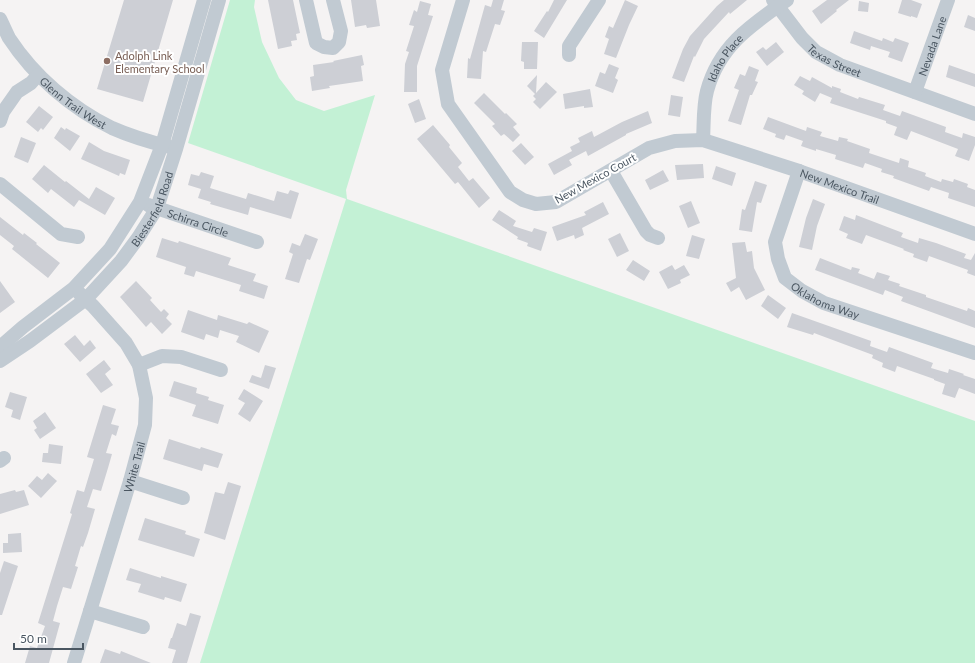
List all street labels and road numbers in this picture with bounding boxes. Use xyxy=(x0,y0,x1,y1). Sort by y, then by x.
street label: Nevada Lane xyxy=(915,14,948,77)
street label: Idaho Place xyxy=(704,31,745,84)
street label: Texas Street xyxy=(805,41,863,79)
street label: Glenn Trail West xyxy=(38,74,109,131)
street label: New Mexico Court xyxy=(552,150,638,206)
street label: New Mexico Trail xyxy=(799,166,881,206)
street label: Biesterfield Road xyxy=(128,170,175,249)
street label: Schirra Circle xyxy=(166,206,231,238)
street label: Oklahoma Way xyxy=(789,279,861,321)
street label: White Trail xyxy=(120,440,147,494)

